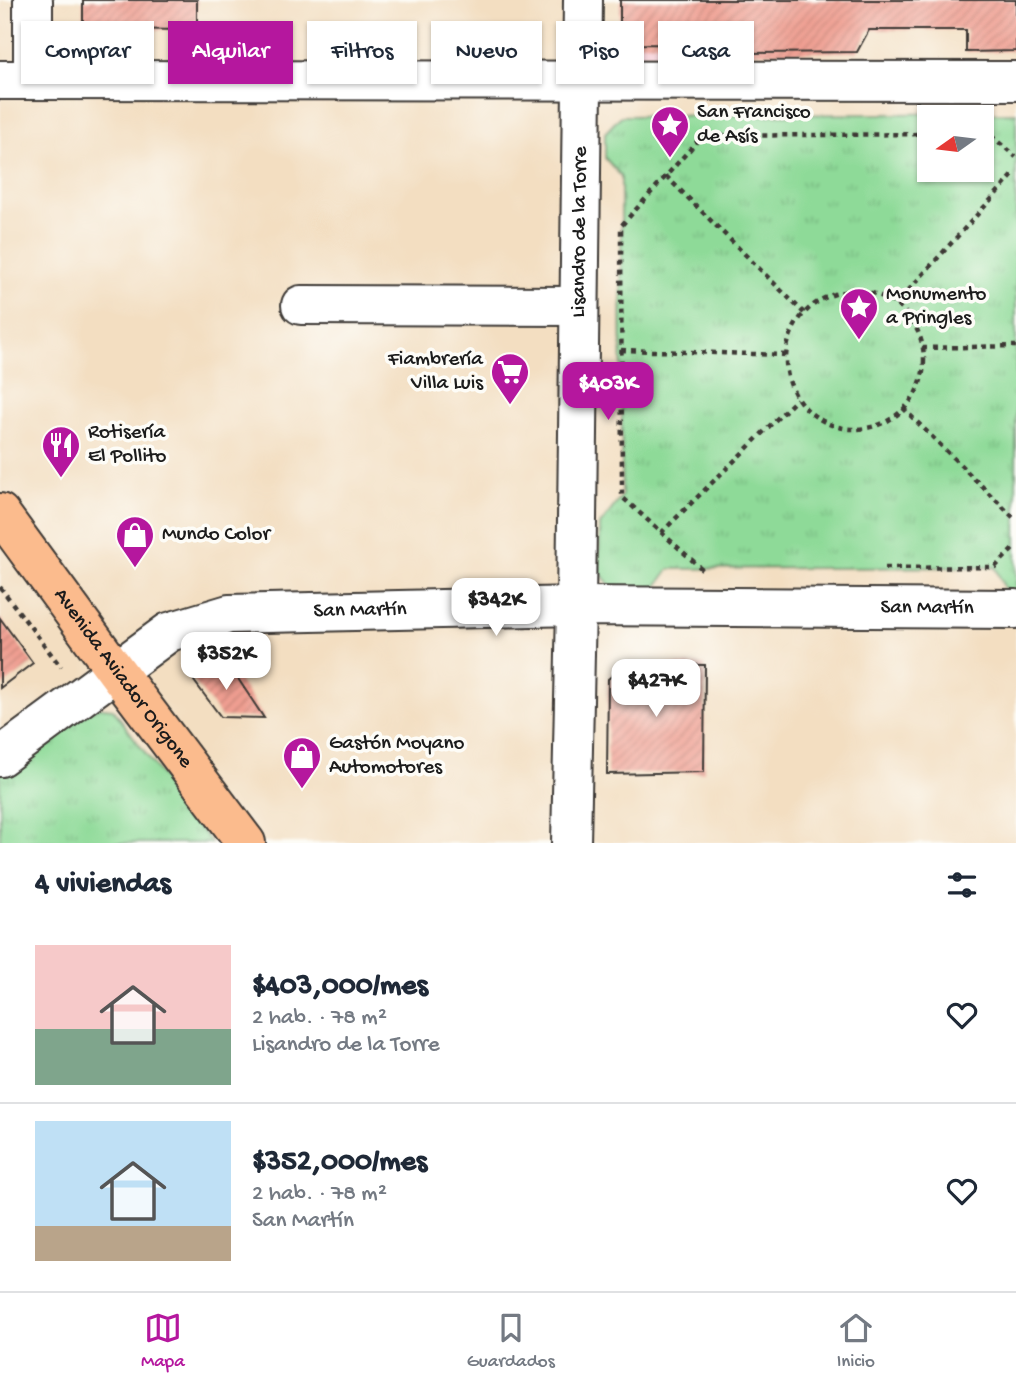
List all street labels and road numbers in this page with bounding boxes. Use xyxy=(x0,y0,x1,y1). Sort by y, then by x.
street label: Lisandro de la Torre xyxy=(567,145,594,318)
street label: Avenida Aviador Origone xyxy=(47,584,198,774)
street label: San Martín xyxy=(880,596,974,621)
street label: San Martín xyxy=(313,597,407,625)

